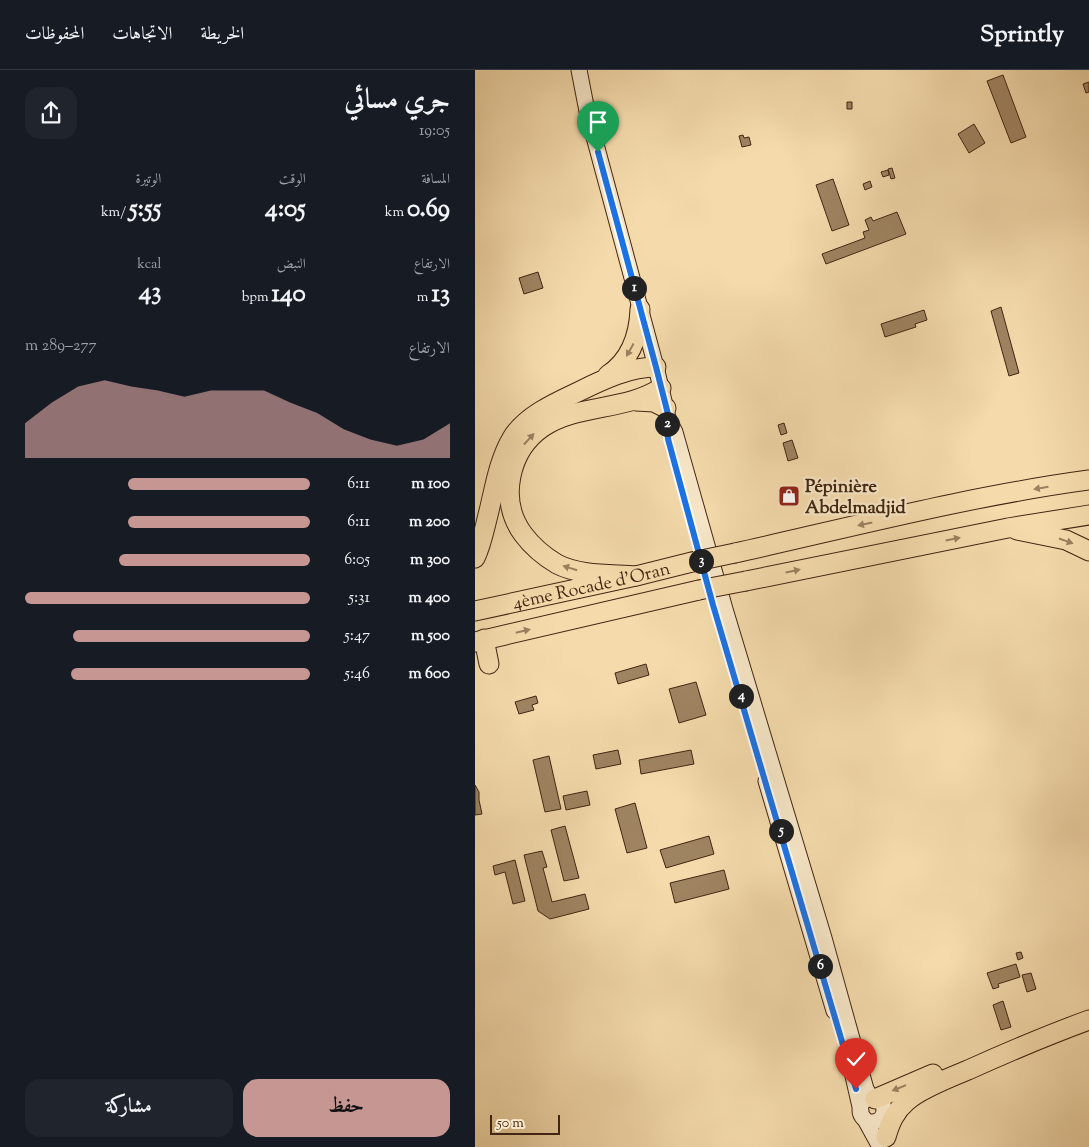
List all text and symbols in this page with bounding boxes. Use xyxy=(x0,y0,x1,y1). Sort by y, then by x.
text: Sprintly xyxy=(980,18,1064,52)
text: المحفوظات xyxy=(25,22,84,48)
text: الاتجاهات xyxy=(112,22,172,48)
text: الخريطة xyxy=(200,22,244,48)
text: جري مسائي xyxy=(344,81,450,121)
button: share xyxy=(25,87,77,139)
pin xyxy=(577,101,619,152)
icon: arrive xyxy=(584,108,612,136)
text: 19:05 xyxy=(419,120,450,143)
text: الوتيرة xyxy=(136,170,161,190)
text: الوقت xyxy=(279,170,306,190)
text: المسافة xyxy=(421,170,450,190)
text: 5:55 xyxy=(129,192,161,228)
text: 4:05 xyxy=(265,192,306,228)
text: 0.69 xyxy=(407,192,450,228)
text: /km xyxy=(101,203,129,223)
text: km xyxy=(385,203,407,223)
text: kcal xyxy=(137,255,161,275)
text: النبض xyxy=(277,255,306,275)
text: الارتفاع xyxy=(414,255,450,275)
text: 43 xyxy=(139,275,161,311)
pin: 1 xyxy=(621,276,647,300)
text: 140 xyxy=(272,277,306,313)
text: 13 xyxy=(431,277,450,313)
text: 1 xyxy=(632,278,637,298)
text: bpm xyxy=(242,288,272,308)
text: m xyxy=(417,288,431,308)
text: 277–289 m xyxy=(25,335,96,358)
text: الارتفاع xyxy=(408,338,450,361)
one-way arrow xyxy=(625,344,634,357)
pin: 2 xyxy=(655,412,679,436)
text: 2 xyxy=(664,414,671,434)
one-way arrow xyxy=(523,434,535,446)
text: 6:11 xyxy=(347,473,370,496)
text: 100 m xyxy=(411,473,450,496)
place label: Pépinière Abdelmadjid xyxy=(805,475,907,522)
shop icon: Pépinière Abdelmadjid xyxy=(777,484,801,508)
one-way arrow xyxy=(1032,484,1048,492)
text: 6:11 xyxy=(347,511,370,534)
text: 200 m xyxy=(409,511,450,534)
one-way arrow xyxy=(856,521,872,529)
one-way arrow xyxy=(945,534,961,542)
one-way arrow xyxy=(1059,538,1074,545)
pin: 3 xyxy=(689,548,713,574)
text: 6:05 xyxy=(344,549,370,572)
text: 300 m xyxy=(410,549,450,572)
text: 3 xyxy=(699,551,704,571)
street label: 4ème Rocade d'Oran xyxy=(510,557,674,617)
one-way arrow xyxy=(563,564,578,572)
one-way arrow xyxy=(786,567,802,575)
text: 5:31 xyxy=(348,587,370,610)
text: 400 m xyxy=(408,587,450,610)
text: 5:47 xyxy=(344,625,370,648)
text: 500 m xyxy=(411,625,450,648)
one-way arrow xyxy=(515,627,530,635)
text: 5:46 xyxy=(344,663,370,686)
text: 600 m xyxy=(408,663,450,686)
pin: 4 xyxy=(729,684,753,708)
text: 4 xyxy=(738,686,745,706)
pin: 5 xyxy=(769,818,793,844)
text: 5 xyxy=(779,821,784,841)
pin: 6 xyxy=(807,954,833,978)
text: 6 xyxy=(817,956,824,976)
pin xyxy=(835,1038,877,1089)
icon: check xyxy=(842,1045,870,1073)
button: مشاركة xyxy=(25,1079,233,1137)
button: حفظ xyxy=(243,1079,450,1137)
one-way arrow xyxy=(891,1085,906,1092)
scale bar xyxy=(490,1112,560,1135)
text: 50 m xyxy=(497,1114,524,1134)

